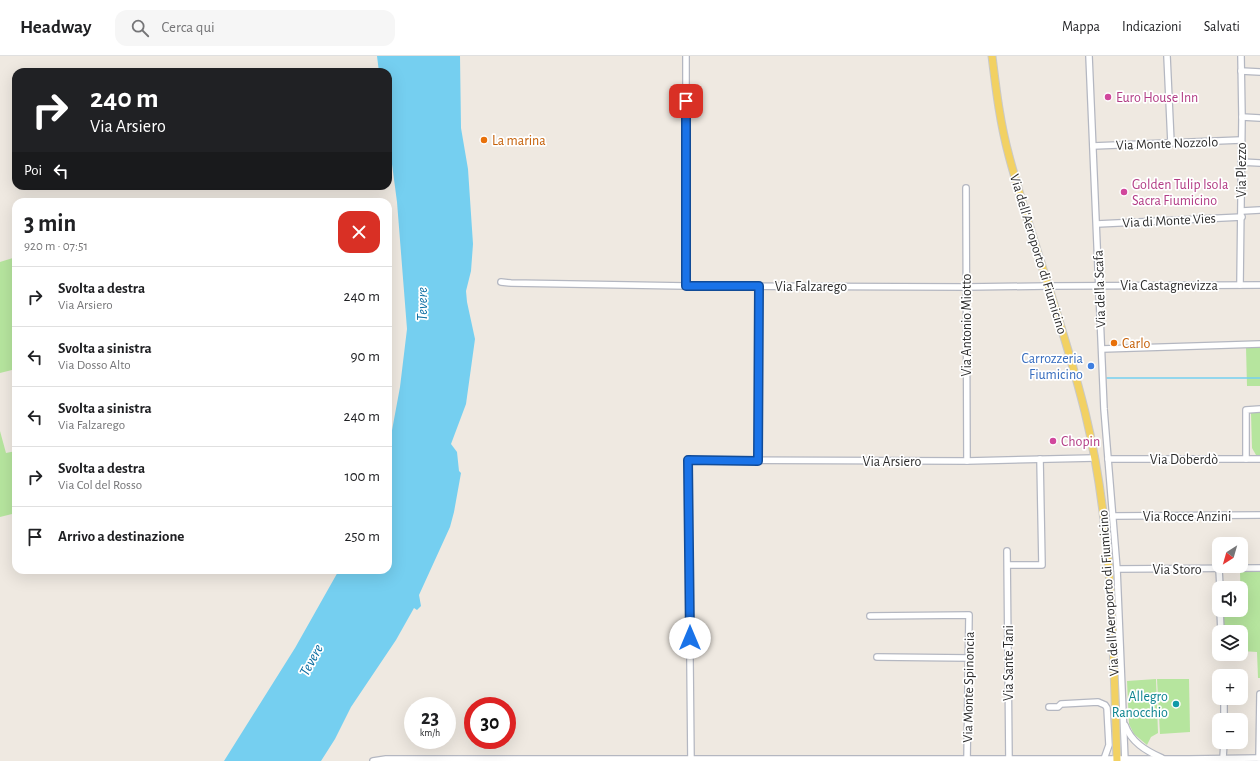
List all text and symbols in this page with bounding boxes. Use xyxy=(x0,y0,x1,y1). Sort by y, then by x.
search box xyxy=(115,10,395,46)
icon: search xyxy=(129,17,151,39)
text: Headway xyxy=(20,18,91,37)
text: Cerca qui xyxy=(161,20,215,35)
text: Mappa xyxy=(1062,20,1100,34)
text: Indicazioni xyxy=(1122,20,1182,34)
text: Salvati xyxy=(1204,20,1240,34)
icon: right xyxy=(24,84,76,136)
pin xyxy=(669,84,703,118)
text: 240 m xyxy=(90,85,159,113)
icon: arrive xyxy=(675,90,697,112)
place label: Euro House Inn xyxy=(1116,91,1198,105)
marker: Euro House Inn xyxy=(1103,92,1113,102)
text: Via Arsiero xyxy=(90,118,166,136)
place label: La marina xyxy=(492,134,546,148)
marker: La marina xyxy=(479,135,489,145)
street label: Via Monte Nozzolo xyxy=(1116,135,1219,153)
street label: Via Plezzo xyxy=(1235,142,1249,198)
icon: left xyxy=(50,160,72,182)
text: Poi xyxy=(24,163,42,178)
street label: Via dell'Aeroporto di Fiumicino xyxy=(1007,173,1069,336)
place label: Golden Tulip Isola Sacra Fiumicino xyxy=(1132,178,1229,208)
marker: Golden Tulip Isola Sacra Fiumicino xyxy=(1119,187,1129,197)
button: close xyxy=(338,211,380,253)
text: 3 min xyxy=(24,212,76,236)
street label: Via di Monte Vies xyxy=(1122,212,1216,230)
text: 920 m · 07:51 xyxy=(24,240,88,253)
street label: Via della Scafa xyxy=(1092,249,1108,328)
street label: Via Antonio Miotto xyxy=(960,273,974,376)
street label: Via Castagnevizza xyxy=(1120,279,1218,293)
street label: Via Falzarego xyxy=(775,280,847,294)
text: Svolta a destra xyxy=(58,281,145,296)
icon: right xyxy=(24,286,46,308)
water label: Tevere xyxy=(415,287,430,321)
text: 240 m xyxy=(344,289,380,304)
text: Via Arsiero xyxy=(58,299,113,312)
place label: Carlo xyxy=(1122,337,1151,351)
marker: Carlo xyxy=(1109,338,1119,348)
text: Svolta a sinistra xyxy=(58,341,152,356)
icon: left xyxy=(24,346,46,368)
text: 90 m xyxy=(351,349,380,364)
place label: Carrozzeria Fiumicino xyxy=(1022,352,1084,382)
text: Via Dosso Alto xyxy=(58,359,131,372)
marker: Carrozzeria Fiumicino xyxy=(1086,361,1096,371)
text: Svolta a sinistra xyxy=(58,401,152,416)
icon: left xyxy=(24,406,46,428)
text: 240 m xyxy=(344,409,380,424)
text: Via Falzarego xyxy=(58,419,125,432)
place label: Chopin xyxy=(1061,435,1100,449)
marker: Chopin xyxy=(1048,436,1058,446)
street label: Via Doberdò xyxy=(1150,453,1218,467)
street label: Via Arsiero xyxy=(863,455,922,469)
text: Svolta a destra xyxy=(58,461,145,476)
icon: right xyxy=(24,466,46,488)
text: 100 m xyxy=(345,469,380,484)
text: Via Col del Rosso xyxy=(58,479,142,492)
street label: Via dell'Aeroporto di Fiumicino xyxy=(1096,509,1122,676)
street label: Via Rocce Anzini xyxy=(1143,510,1231,524)
icon: arrive xyxy=(24,526,46,548)
text: Arrivo a destinazione xyxy=(58,529,184,544)
text: 250 m xyxy=(345,529,380,544)
north arrow xyxy=(1212,537,1248,573)
map controls xyxy=(1212,537,1248,749)
street label: Via Storo xyxy=(1152,563,1202,577)
button: sound xyxy=(1212,581,1248,617)
position arrow xyxy=(669,617,711,659)
street label: Via Sante Tani xyxy=(1002,625,1016,701)
button: layers xyxy=(1212,625,1248,661)
street label: Via Monte Spinoncia xyxy=(961,631,977,743)
water label: Tevere xyxy=(297,642,326,679)
button: + xyxy=(1212,669,1248,705)
place label: Allegro Ranocchio xyxy=(1112,690,1168,720)
speed limit sign: 30 xyxy=(464,697,516,749)
marker: Allegro Ranocchio xyxy=(1171,699,1181,709)
text: 23 xyxy=(421,708,439,728)
button: − xyxy=(1212,713,1248,749)
text: km/h xyxy=(420,728,440,738)

